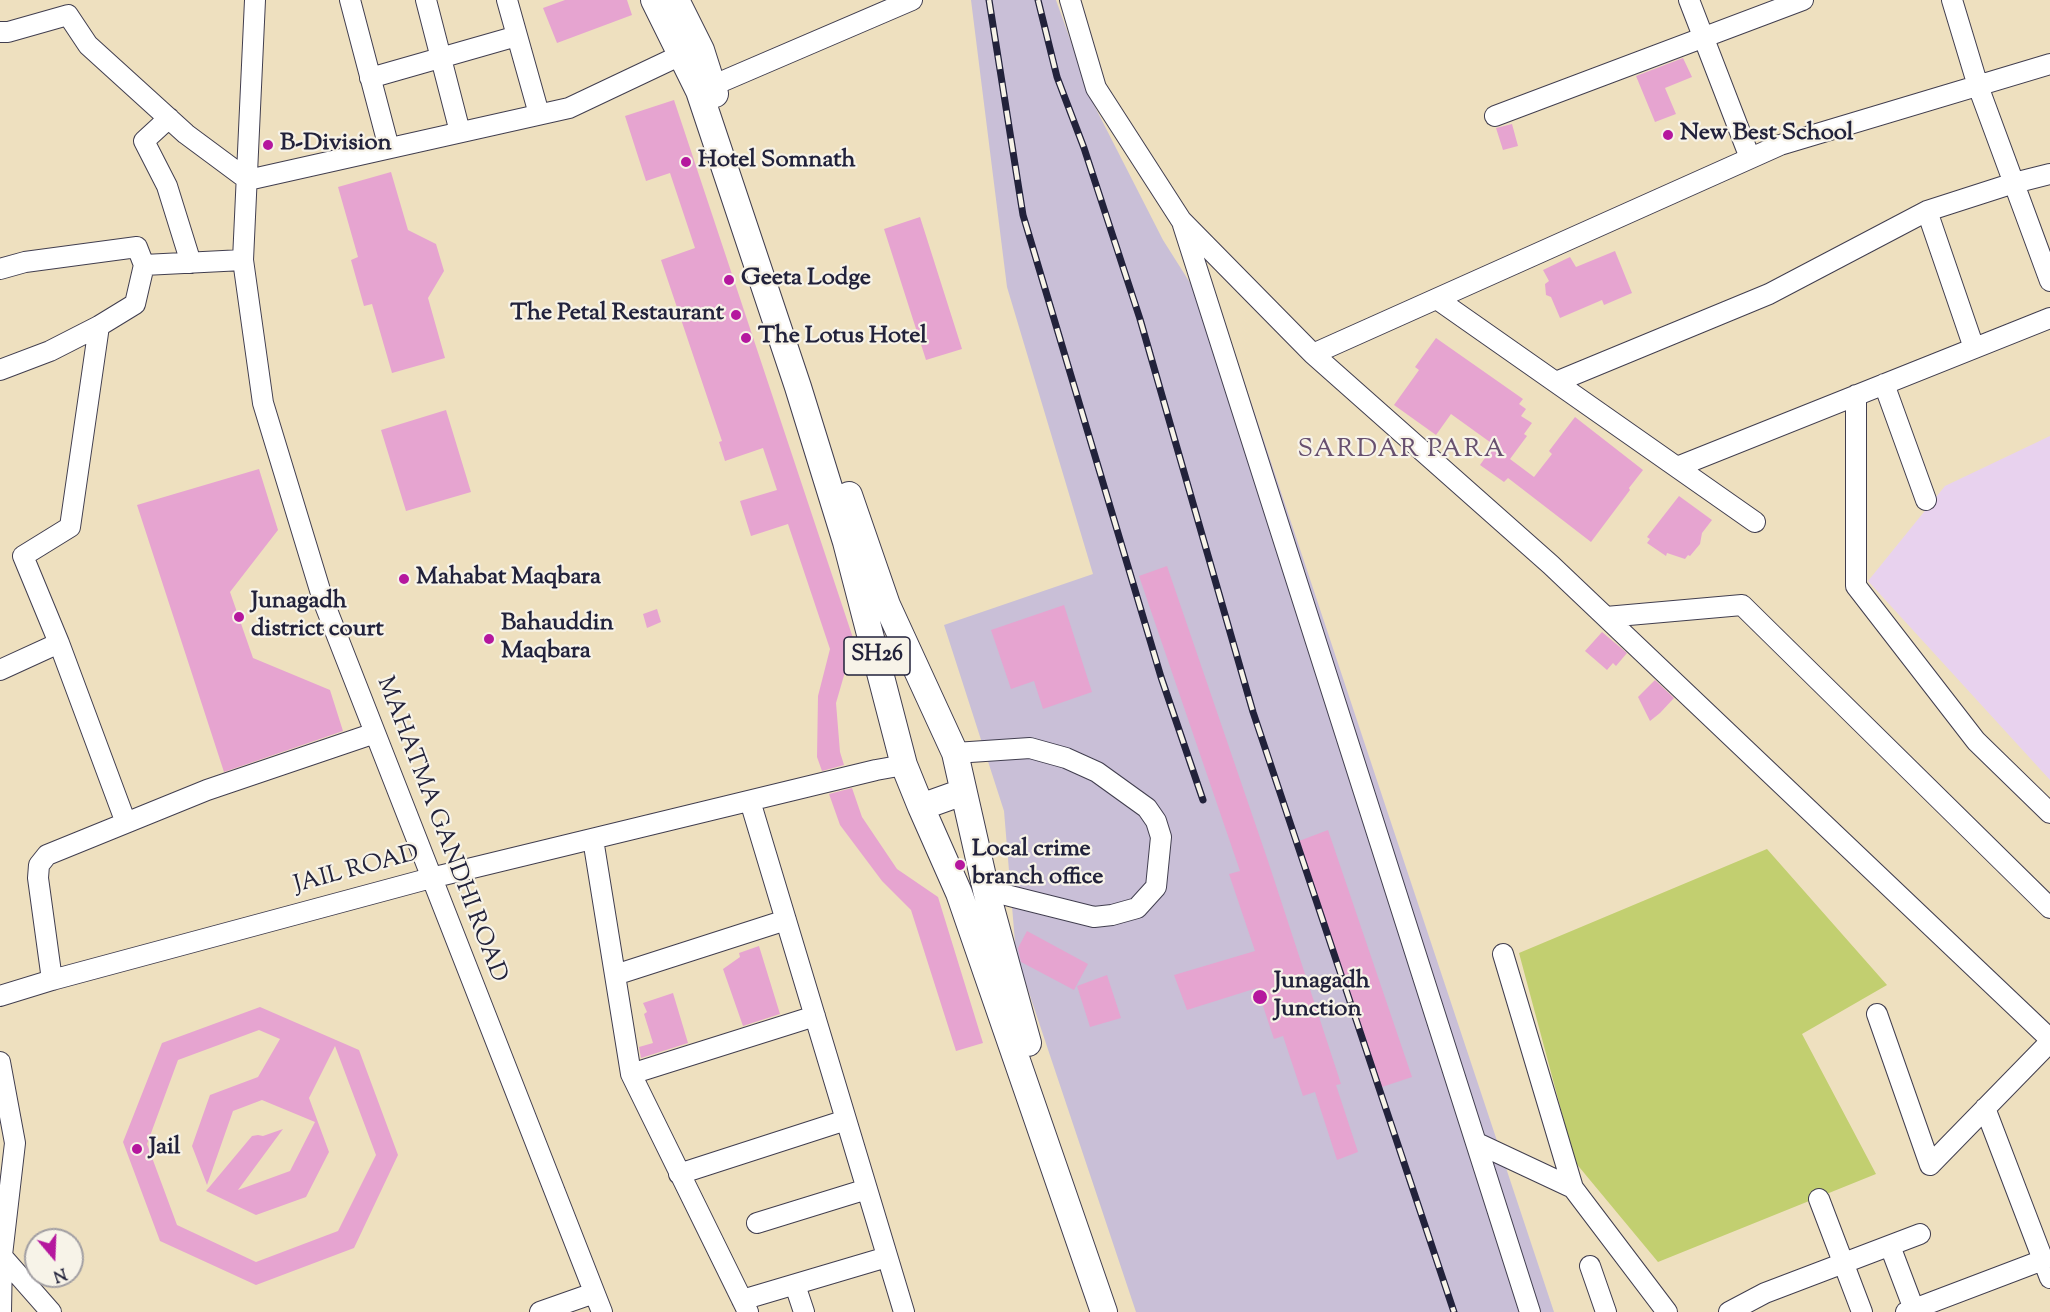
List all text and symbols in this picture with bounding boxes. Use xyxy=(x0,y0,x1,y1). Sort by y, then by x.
place label: New Best School xyxy=(1680,121,1853,149)
marker: New Best School xyxy=(1661,128,1675,142)
place label: B-Division xyxy=(280,131,392,159)
marker: B-Division xyxy=(261,138,275,152)
place label: Hotel Somnath xyxy=(698,148,856,176)
marker: Hotel Somnath xyxy=(679,155,693,169)
place label: Geeta Lodge xyxy=(741,266,871,294)
marker: Geeta Lodge xyxy=(722,273,736,287)
place label: The Petal Restaurant xyxy=(510,301,724,329)
marker: The Petal Restaurant xyxy=(729,308,743,322)
place label: The Lotus Hotel xyxy=(758,324,927,352)
marker: The Lotus Hotel xyxy=(739,331,753,345)
district label: SARDAR PARA xyxy=(1298,436,1506,468)
place label: Mahabat Maqbara xyxy=(416,565,601,593)
marker: Mahabat Maqbara xyxy=(397,572,411,586)
place label: Junagadh district court xyxy=(251,589,384,645)
marker: Junagadh district court xyxy=(232,610,246,624)
place label: Bahauddin Maqbara xyxy=(501,611,614,667)
marker: Bahauddin Maqbara xyxy=(482,632,496,646)
road number: SH26 xyxy=(844,637,910,675)
street label: MAHATMA GANDHI ROAD xyxy=(368,673,512,987)
place label: Local crime branch office xyxy=(972,837,1104,893)
street label: JAIL ROAD xyxy=(291,840,423,902)
marker: Local crime branch office xyxy=(953,858,967,872)
place label: Junagadh Junction xyxy=(1274,969,1370,1025)
marker: Junagadh Junction xyxy=(1251,988,1269,1006)
place label: Jail xyxy=(149,1135,181,1163)
marker: Jail xyxy=(130,1142,144,1156)
north arrow xyxy=(24,1228,84,1288)
text: N xyxy=(50,1261,69,1287)

